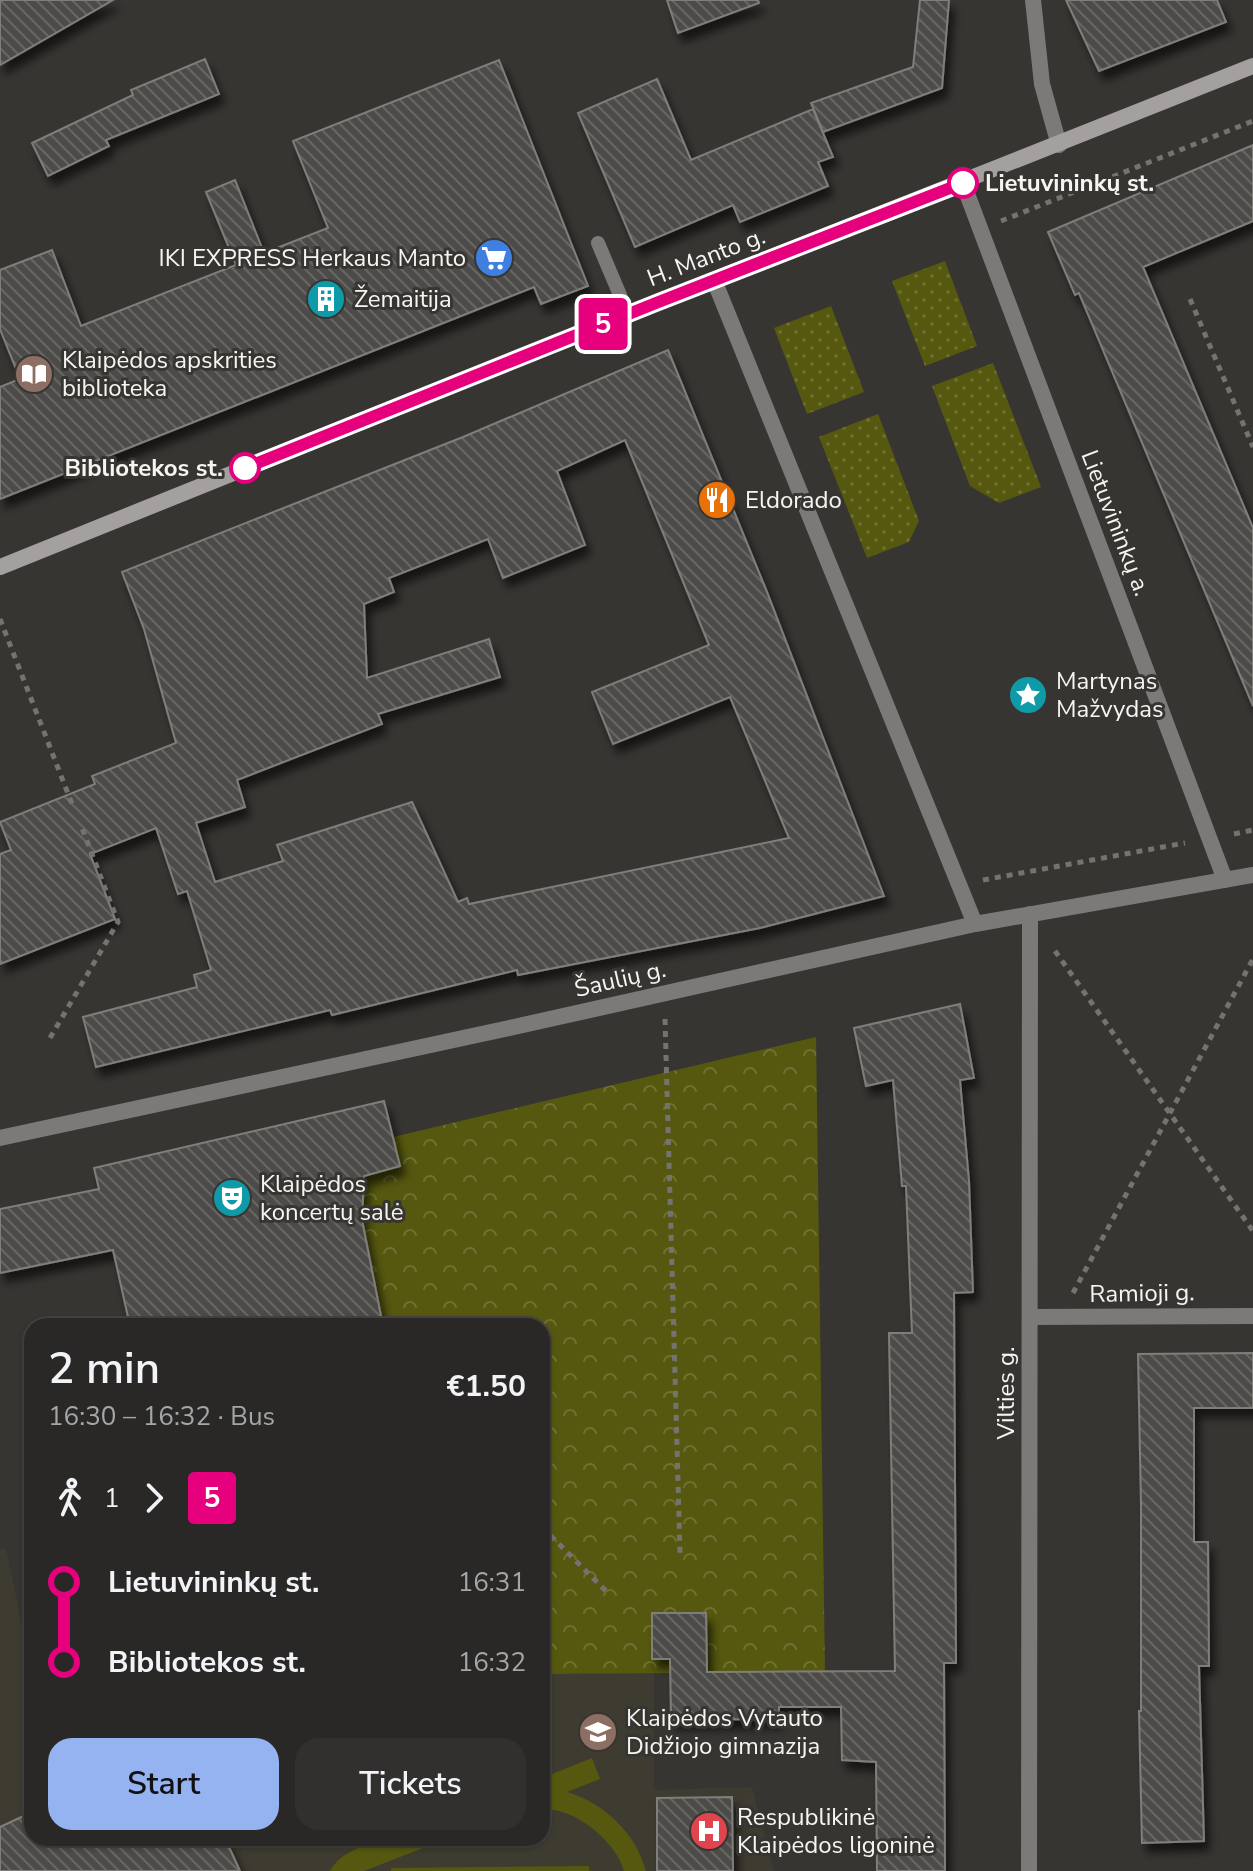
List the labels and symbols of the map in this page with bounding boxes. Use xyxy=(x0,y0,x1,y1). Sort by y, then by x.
place label: Lietuvininkų st. xyxy=(985,167,1154,199)
marker: Lietuvininkų st. xyxy=(948,168,978,198)
street label: H. Manto g. xyxy=(642,220,770,294)
supermarket icon: IKI EXPRESS Herkaus Manto xyxy=(473,237,515,279)
place label: IKI EXPRESS Herkaus Manto xyxy=(159,242,466,274)
building icon: Žemaitija xyxy=(305,278,347,320)
place label: Žemaitija xyxy=(354,283,452,315)
line badge: 5 xyxy=(577,298,629,350)
place label: Klaipėdos apskrities biblioteka xyxy=(62,344,277,404)
library icon: Klaipėdos apskrities biblioteka xyxy=(13,353,55,395)
street label: Lietuvininkų a. xyxy=(1074,445,1158,601)
place label: Bibliotekos st. xyxy=(65,452,223,484)
marker: Bibliotekos st. xyxy=(230,453,260,483)
restaurant icon: Eldorado xyxy=(696,479,738,521)
place label: Eldorado xyxy=(745,484,842,516)
place label: Martynas Mažvydas xyxy=(1056,665,1163,725)
place icon: Martynas Mažvydas xyxy=(1007,674,1049,716)
street label: Šaulių g. xyxy=(571,953,669,1005)
place label: Klaipėdos koncertų salė xyxy=(260,1168,404,1228)
theatre icon: Klaipėdos koncertų salė xyxy=(211,1177,253,1219)
street label: Ramioji g. xyxy=(1089,1276,1195,1310)
street label: Vilties g. xyxy=(990,1347,1022,1440)
place label: Klaipėdos Vytauto Didžiojo gimnazija xyxy=(626,1702,823,1762)
school or university icon: Klaipėdos Vytauto Didžiojo gimnazija xyxy=(577,1711,619,1753)
place label: Respublikinė Klaipėdos ligoninė xyxy=(737,1801,935,1861)
hospital icon: Respublikinė Klaipėdos ligoninė xyxy=(688,1810,730,1852)

